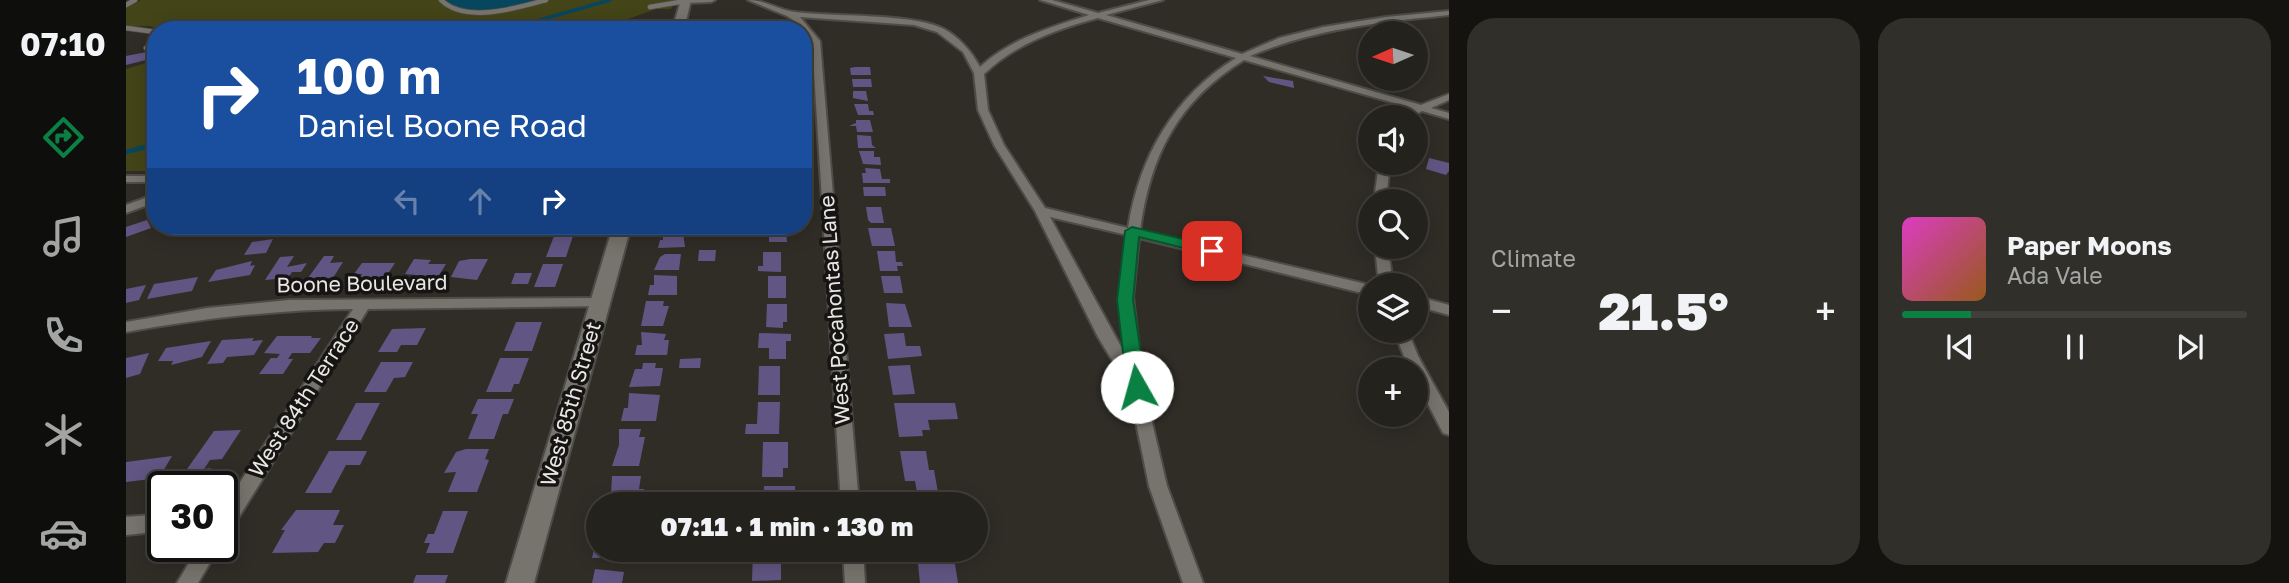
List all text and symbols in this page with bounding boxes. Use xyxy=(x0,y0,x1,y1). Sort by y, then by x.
north arrow xyxy=(1358,21,1428,91)
map controls xyxy=(1358,21,1428,427)
text: 07:10 xyxy=(20,25,106,63)
text: 100 m xyxy=(297,46,441,105)
icon: right xyxy=(182,49,273,140)
button: sound xyxy=(1358,105,1428,175)
text: Daniel Boone Road xyxy=(297,106,587,144)
icon: directions xyxy=(39,113,88,162)
icon: left xyxy=(388,182,426,220)
icon: ahead xyxy=(461,182,499,220)
icon: right xyxy=(534,182,572,220)
button: search xyxy=(1358,189,1428,259)
street label: West Pocahontas Lane xyxy=(813,195,855,426)
icon: music xyxy=(39,212,88,261)
pin xyxy=(1182,221,1242,281)
text: Paper Moons xyxy=(2007,230,2172,261)
icon: arrive xyxy=(1193,232,1231,270)
text: Climate xyxy=(1491,244,1576,272)
text: Ada Vale xyxy=(2007,261,2103,289)
street label: Boone Boulevard xyxy=(276,269,448,297)
button: layers xyxy=(1358,273,1428,343)
text: 21.5° xyxy=(1599,279,1728,341)
text: − xyxy=(1491,288,1512,333)
text: + xyxy=(1815,288,1836,333)
icon: phone xyxy=(39,311,88,360)
street label: West 84th Terrace xyxy=(242,313,364,481)
street label: West 85th Street xyxy=(534,318,606,489)
icon: previous xyxy=(1941,328,1979,366)
icon: pause xyxy=(2056,328,2094,366)
icon: next xyxy=(2171,328,2209,366)
position arrow xyxy=(1100,350,1174,424)
button: + xyxy=(1358,357,1428,427)
icon: climate xyxy=(39,410,88,459)
speed limit sign: 30 xyxy=(147,471,238,562)
icon: car xyxy=(39,509,88,558)
text: 07:11 · 1 min · 130 m xyxy=(660,511,914,542)

